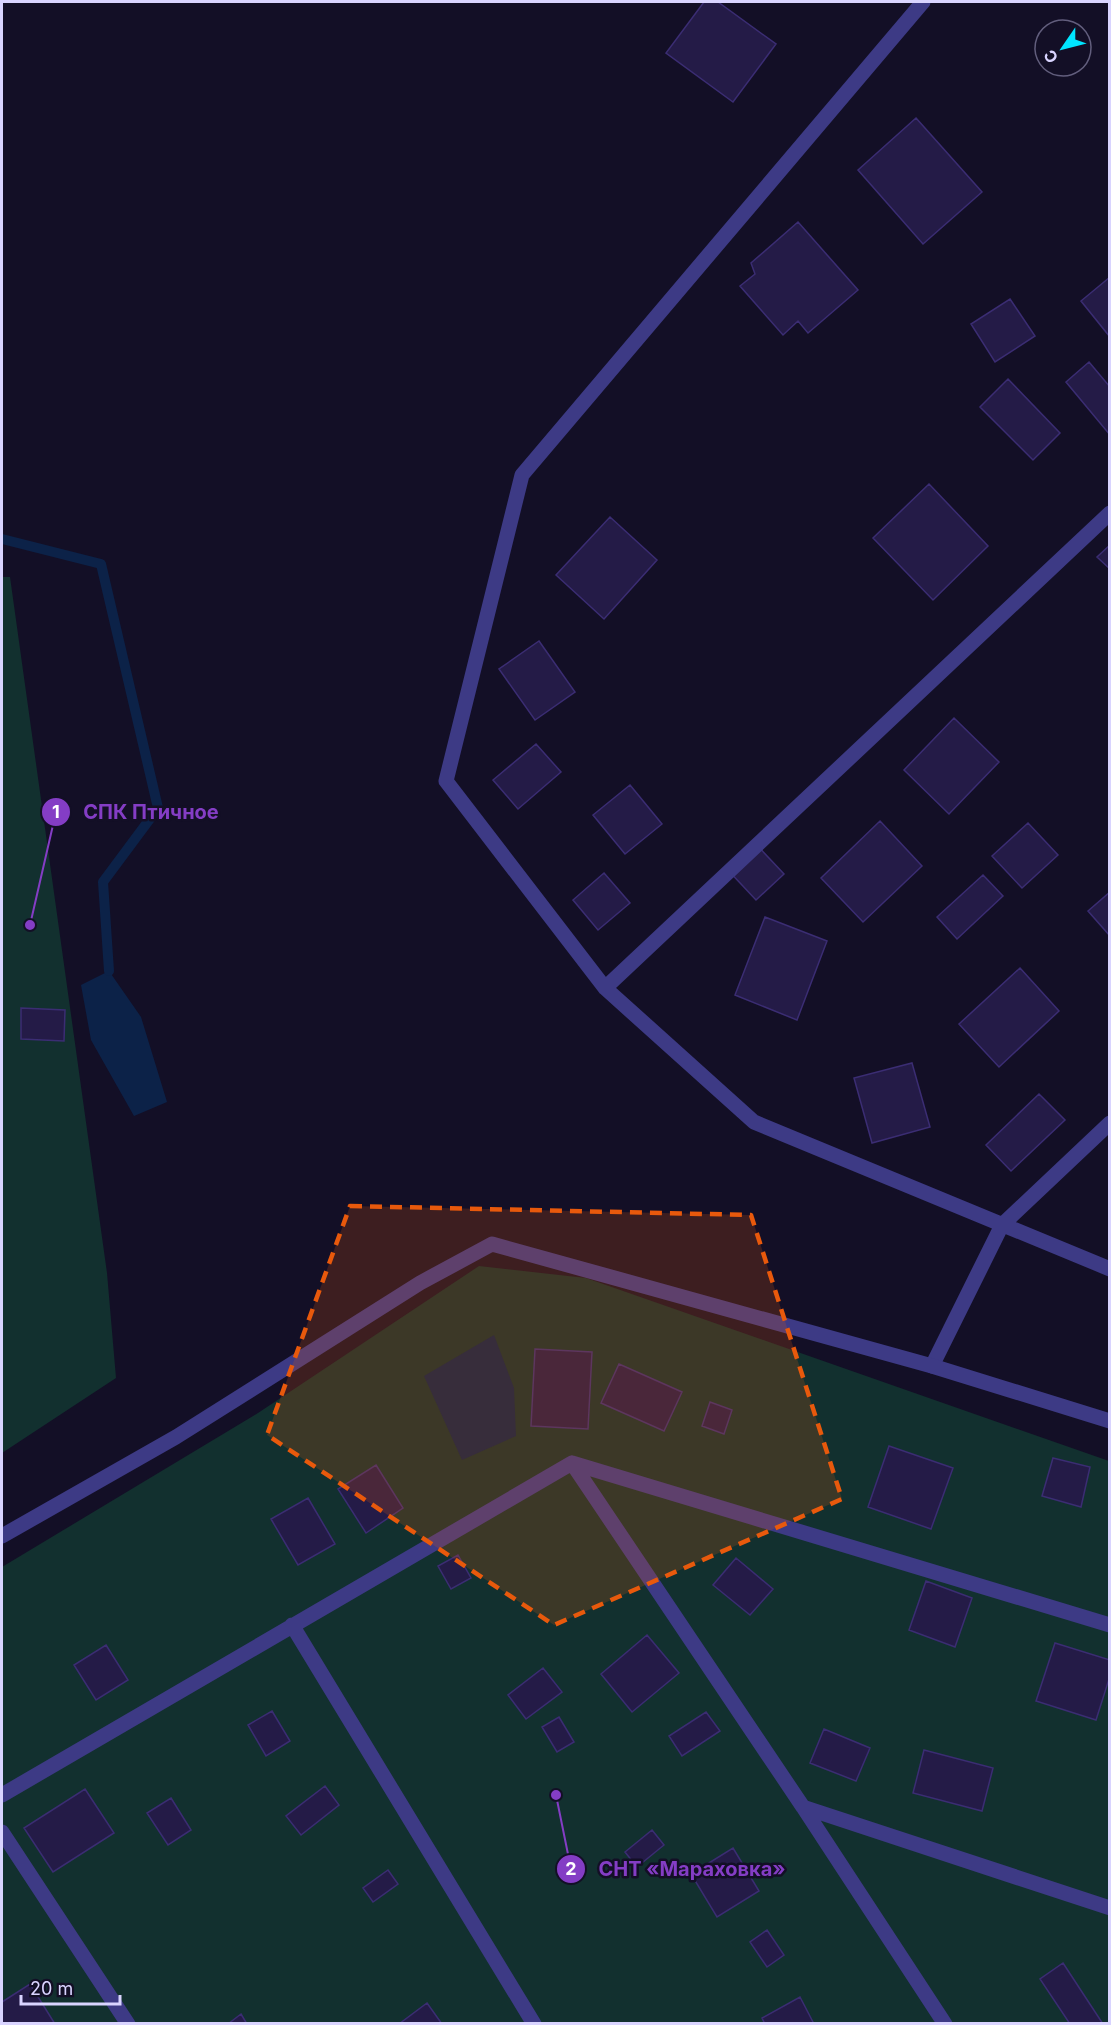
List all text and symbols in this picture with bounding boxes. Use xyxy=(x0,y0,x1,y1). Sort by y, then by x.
north arrow xyxy=(1033,18,1093,78)
text: С xyxy=(1039,46,1062,67)
callout: СПК Птичное xyxy=(41,793,230,831)
text: СПК Птичное xyxy=(83,800,219,824)
text: 1 xyxy=(52,801,60,822)
callout: СНТ «Мараховка» xyxy=(556,1850,797,1888)
text: СНТ «Мараховка» xyxy=(598,1857,786,1881)
text: 2 xyxy=(565,1858,577,1879)
scale bar xyxy=(21,1968,120,2006)
text: 20 m xyxy=(30,1978,73,1999)

